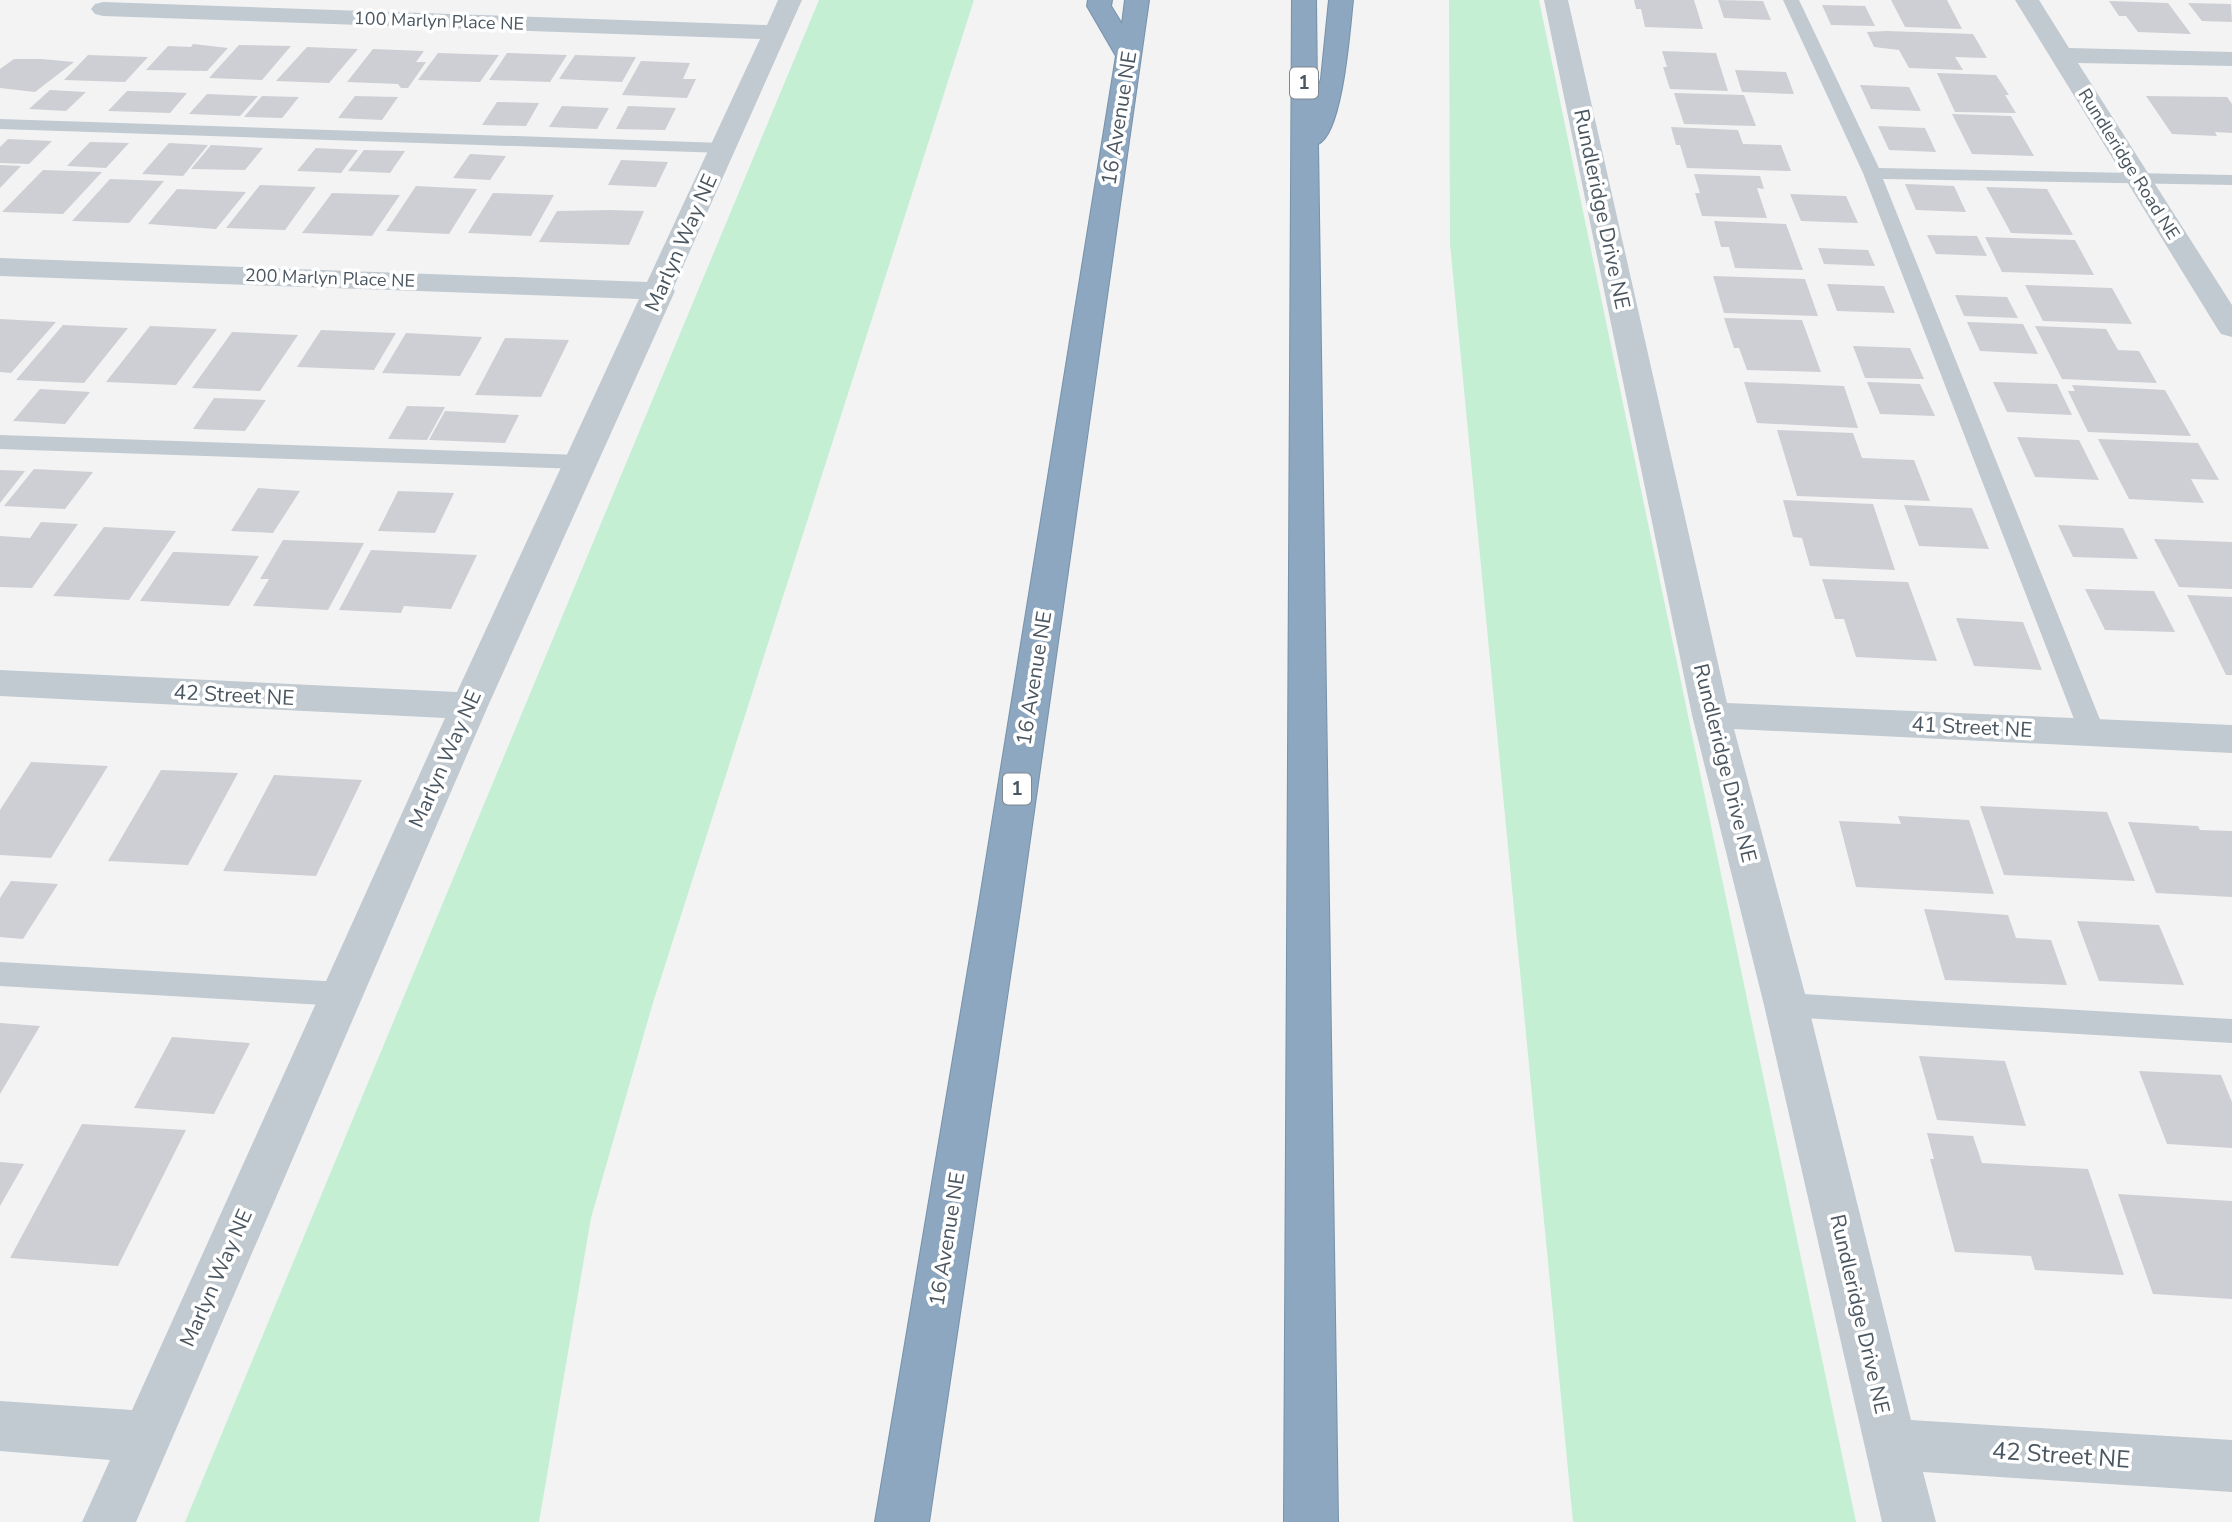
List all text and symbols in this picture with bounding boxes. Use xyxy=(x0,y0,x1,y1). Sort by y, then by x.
street label: 100 Marlyn Place NE xyxy=(354,6,524,36)
street label: 16 Avenue NE xyxy=(1095,49,1143,187)
road number: 1 xyxy=(1290,68,1318,99)
street label: Rundleridge Road NE xyxy=(2073,84,2185,244)
street label: Rundleridge Drive NE xyxy=(1567,106,1637,312)
street label: Marlyn Way NE xyxy=(638,170,724,316)
street label: 200 Marlyn Place NE xyxy=(245,263,415,293)
street label: 16 Avenue NE xyxy=(1010,609,1058,747)
street label: Rundleridge Drive NE xyxy=(1687,661,1763,865)
street label: 42 Street NE xyxy=(173,678,295,712)
street label: Marlyn Way NE xyxy=(402,686,488,832)
street label: 41 Street NE xyxy=(1911,710,2033,744)
road number: 1 xyxy=(1003,774,1031,804)
street label: 16 Avenue NE xyxy=(923,1170,971,1308)
street label: Marlyn Way NE xyxy=(173,1205,259,1351)
street label: Rundleridge Drive NE xyxy=(1823,1212,1897,1416)
street label: 42 Street NE xyxy=(1991,1434,2131,1476)

